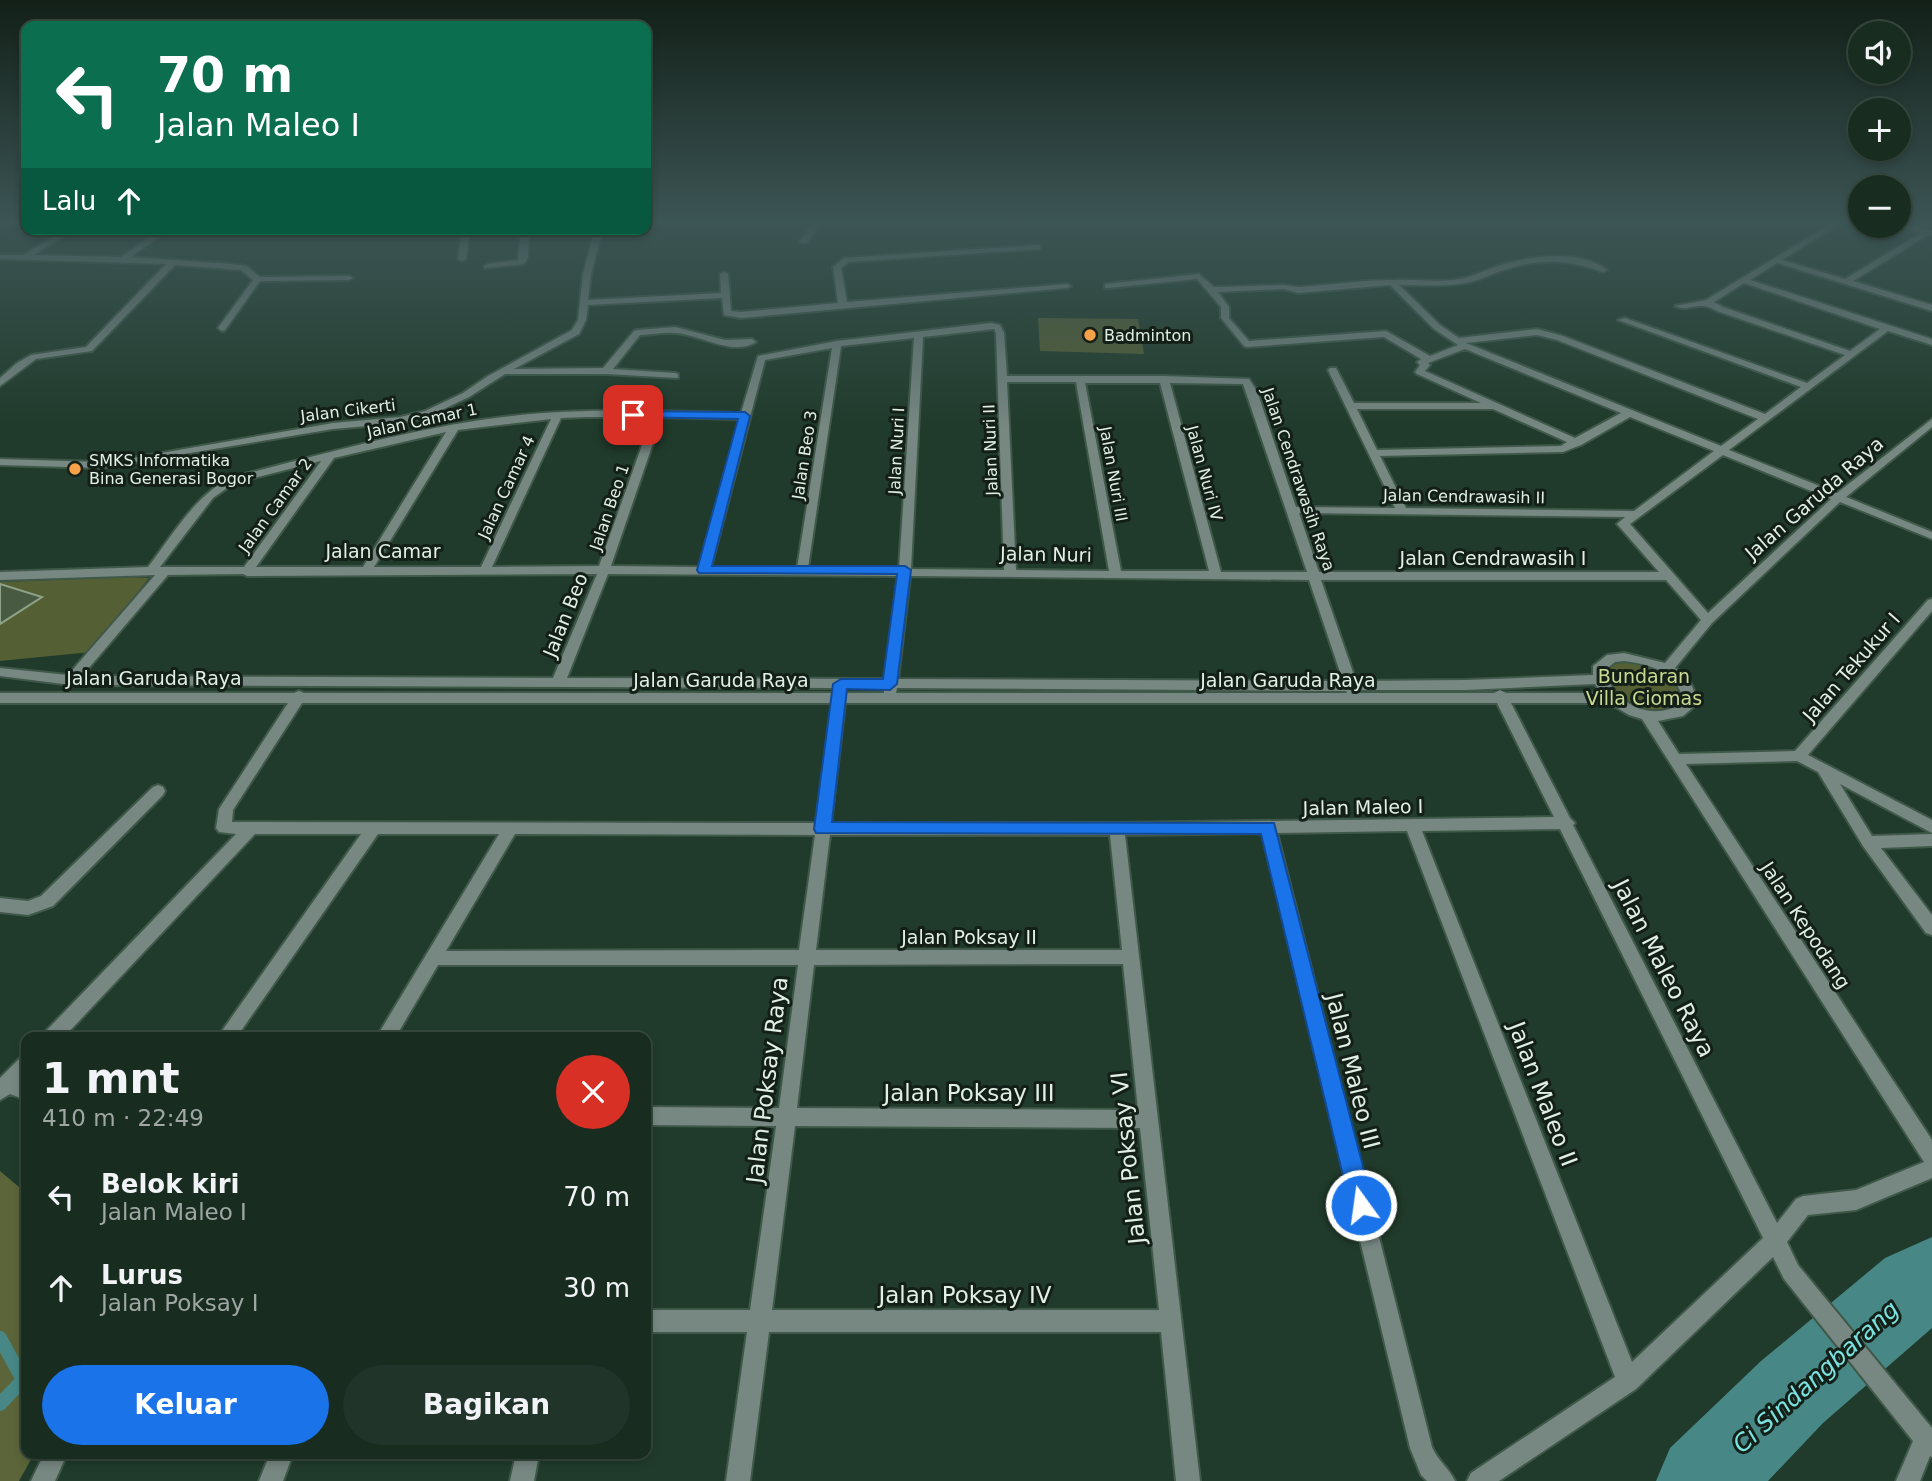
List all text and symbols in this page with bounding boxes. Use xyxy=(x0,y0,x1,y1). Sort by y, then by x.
map controls xyxy=(1848,21,1911,238)
button: sound xyxy=(1848,21,1911,84)
text: 70 m xyxy=(157,47,293,104)
icon: left xyxy=(42,49,133,140)
button: + xyxy=(1848,98,1911,161)
text: Jalan Maleo I xyxy=(157,106,360,144)
button: − xyxy=(1848,175,1911,238)
icon: ahead xyxy=(110,182,148,220)
text: Lalu xyxy=(42,186,96,216)
place label: Badminton xyxy=(1104,326,1191,345)
marker: Badminton xyxy=(1082,327,1098,343)
street label: Jalan Cendrawasih Raya xyxy=(1258,384,1339,573)
pin xyxy=(603,385,663,445)
street label: Jalan Cikerti xyxy=(299,395,397,426)
icon: arrive xyxy=(614,396,652,434)
street label: Jalan Camar 1 xyxy=(364,400,479,442)
street label: Jalan Nuri II xyxy=(979,404,1002,497)
street label: Jalan Nuri I xyxy=(885,407,908,496)
street label: Jalan Beo 3 xyxy=(788,409,821,502)
street label: Jalan Nuri IV xyxy=(1182,422,1226,523)
street label: Jalan Nuri III xyxy=(1096,424,1131,523)
street label: Jalan Camar 4 xyxy=(474,432,539,543)
street label: Jalan Garuda Raya xyxy=(1740,432,1887,565)
place label: SMKS Informatika Bina Generasi Bogor xyxy=(89,451,254,488)
street label: Jalan Camar 2 xyxy=(234,454,316,557)
marker: SMKS Informatika Bina Generasi Bogor xyxy=(67,461,83,477)
street label: Jalan Beo 1 xyxy=(586,462,633,554)
street label: Jalan Cendrawasih II xyxy=(1382,486,1545,507)
street label: Jalan Camar xyxy=(324,540,441,562)
street label: Jalan Nuri xyxy=(999,542,1092,566)
street label: Jalan Cendrawasih I xyxy=(1399,547,1586,569)
street label: Jalan Beo xyxy=(538,570,592,661)
street label: Jalan Tekukur I xyxy=(1797,608,1904,727)
park label: Bundaran Villa Ciomas xyxy=(1586,665,1702,709)
street label: Jalan Garuda Raya xyxy=(65,667,242,689)
street label: Jalan Garuda Raya xyxy=(632,669,809,691)
street label: Jalan Garuda Raya xyxy=(1199,669,1376,691)
street label: Jalan Maleo I xyxy=(1302,795,1423,819)
street label: Jalan Kepodang xyxy=(1756,857,1855,993)
street label: Jalan Maleo Raya xyxy=(1607,873,1720,1061)
street label: Jalan Poksay II xyxy=(900,926,1037,948)
street label: Jalan Poksay Raya xyxy=(741,975,793,1187)
street label: Jalan Maleo III xyxy=(1321,989,1385,1152)
street label: Jalan Maleo II xyxy=(1503,1016,1582,1170)
text: 1 mnt xyxy=(42,1054,180,1103)
button: close xyxy=(556,1055,630,1129)
street label: Jalan Poksay VI xyxy=(1106,1071,1150,1247)
street label: Jalan Poksay III xyxy=(881,1080,1055,1106)
text: 410 m · 22:49 xyxy=(42,1105,204,1131)
position arrow xyxy=(1324,1168,1398,1242)
text: Belok kiri xyxy=(101,1169,240,1199)
icon: left xyxy=(42,1178,80,1216)
text: 70 m xyxy=(563,1182,630,1212)
text: Jalan Maleo I xyxy=(101,1199,247,1225)
text: Lurus xyxy=(101,1260,183,1290)
icon: ahead xyxy=(42,1269,80,1307)
text: 30 m xyxy=(563,1273,630,1303)
street label: Jalan Poksay IV xyxy=(876,1282,1052,1308)
text: Jalan Poksay I xyxy=(101,1290,258,1316)
water label: Ci Sindangbarang xyxy=(1727,1295,1905,1459)
button: Keluar xyxy=(42,1365,329,1445)
button: Bagikan xyxy=(343,1365,630,1445)

